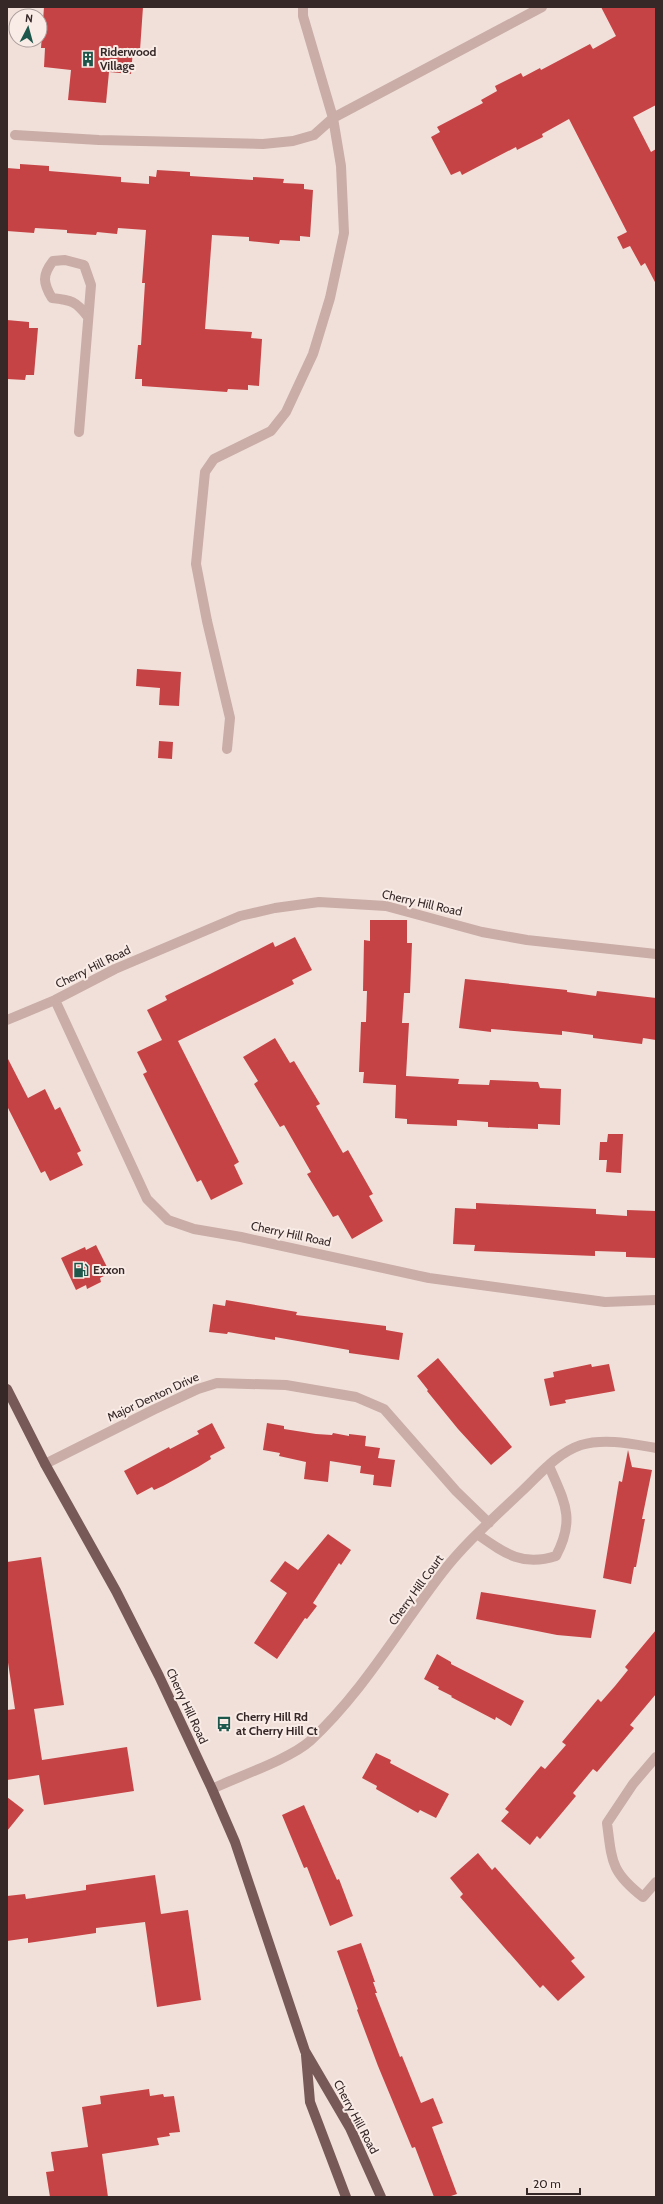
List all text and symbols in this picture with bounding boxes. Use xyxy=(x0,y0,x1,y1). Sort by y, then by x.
north arrow xyxy=(8,8,48,48)
text: N xyxy=(24,11,34,25)
place label: Riderwood Village xyxy=(100,44,157,73)
building icon: Riderwood Village xyxy=(79,50,97,68)
street label: Cherry Hill Road xyxy=(381,886,464,919)
street label: Cherry Hill Road xyxy=(53,942,133,991)
street label: Cherry Hill Road xyxy=(250,1218,333,1249)
fuel station icon: Exxon xyxy=(72,1261,90,1279)
place label: Exxon xyxy=(93,1262,125,1277)
street label: Major Denton Drive xyxy=(105,1369,201,1424)
street label: Cherry Hill Court xyxy=(385,1551,446,1628)
street label: Cherry Hill Road xyxy=(163,1666,212,1746)
place label: Cherry Hill Rd at Cherry Hill Ct xyxy=(236,1709,318,1738)
bus stop icon: Cherry Hill Rd at Cherry Hill Ct xyxy=(215,1715,233,1733)
street label: Cherry Hill Road xyxy=(331,2077,382,2156)
scale bar xyxy=(527,2170,580,2196)
text: 20 m xyxy=(533,2176,561,2191)

